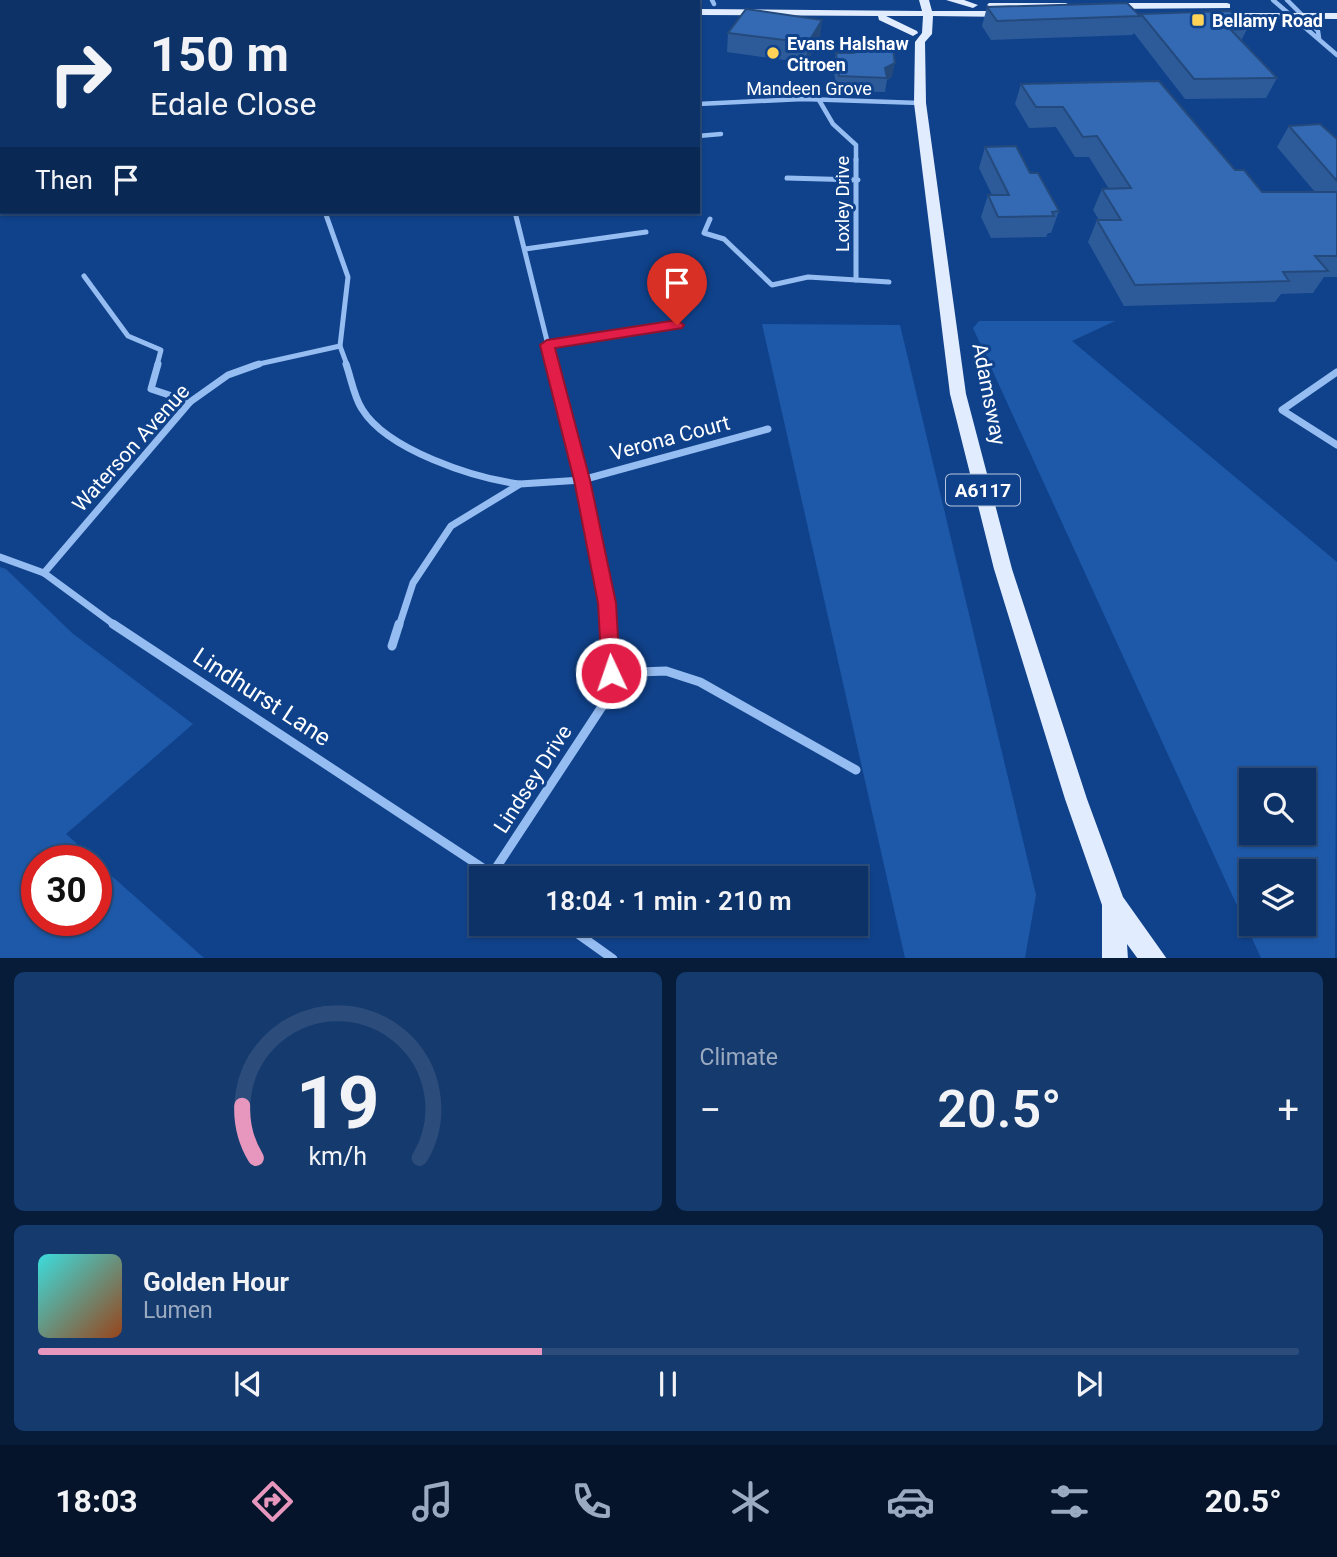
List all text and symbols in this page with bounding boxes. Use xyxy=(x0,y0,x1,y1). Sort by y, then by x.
place label: Bellamy Road xyxy=(1212,10,1323,31)
marker: Bellamy Road xyxy=(1190,12,1206,28)
text: 150 m xyxy=(150,26,289,83)
icon: right xyxy=(35,28,126,119)
place label: Evans Halshaw Citroen xyxy=(787,33,909,75)
marker: Evans Halshaw Citroen xyxy=(765,45,781,61)
street label: Mandeen Grove xyxy=(746,78,872,99)
text: Edale Close xyxy=(150,85,316,123)
street label: Loxley Drive xyxy=(832,156,853,252)
icon: arrive xyxy=(107,161,145,199)
text: Then xyxy=(35,165,93,195)
pin xyxy=(647,253,707,325)
icon: arrive xyxy=(658,264,696,302)
street label: Adamsway xyxy=(967,341,1011,447)
street label: Waterson Avenue xyxy=(68,379,194,517)
street label: Verona Court xyxy=(608,410,733,465)
road number: A6117 xyxy=(946,475,1020,505)
position arrow xyxy=(574,636,648,710)
street label: Lindhurst Lane xyxy=(188,642,336,752)
street label: Lindsey Drive xyxy=(489,720,577,838)
map controls xyxy=(1239,768,1316,936)
button: search xyxy=(1239,768,1316,845)
speed limit sign: 30 xyxy=(21,845,112,936)
button: layers xyxy=(1239,859,1316,936)
text: 18:04 · 1 min · 210 m xyxy=(545,886,792,916)
text: Climate xyxy=(700,1044,778,1071)
text: 19 xyxy=(296,1060,380,1146)
text: 20.5° xyxy=(937,1079,1061,1140)
text: − xyxy=(700,1088,721,1132)
text: + xyxy=(1277,1088,1299,1132)
text: km/h xyxy=(308,1141,367,1170)
text: Golden Hour xyxy=(143,1267,289,1297)
text: Lumen xyxy=(143,1297,213,1324)
icon: previous xyxy=(229,1365,267,1403)
icon: pause xyxy=(649,1365,687,1403)
icon: next xyxy=(1070,1365,1108,1403)
icon: directions xyxy=(248,1477,297,1526)
icon: music xyxy=(408,1477,457,1526)
icon: phone xyxy=(567,1477,616,1526)
icon: climate xyxy=(726,1477,775,1526)
icon: car xyxy=(886,1477,935,1526)
icon: filters xyxy=(1045,1477,1094,1526)
text: 18:03 xyxy=(55,1482,138,1520)
text: 20.5° xyxy=(1205,1482,1282,1520)

